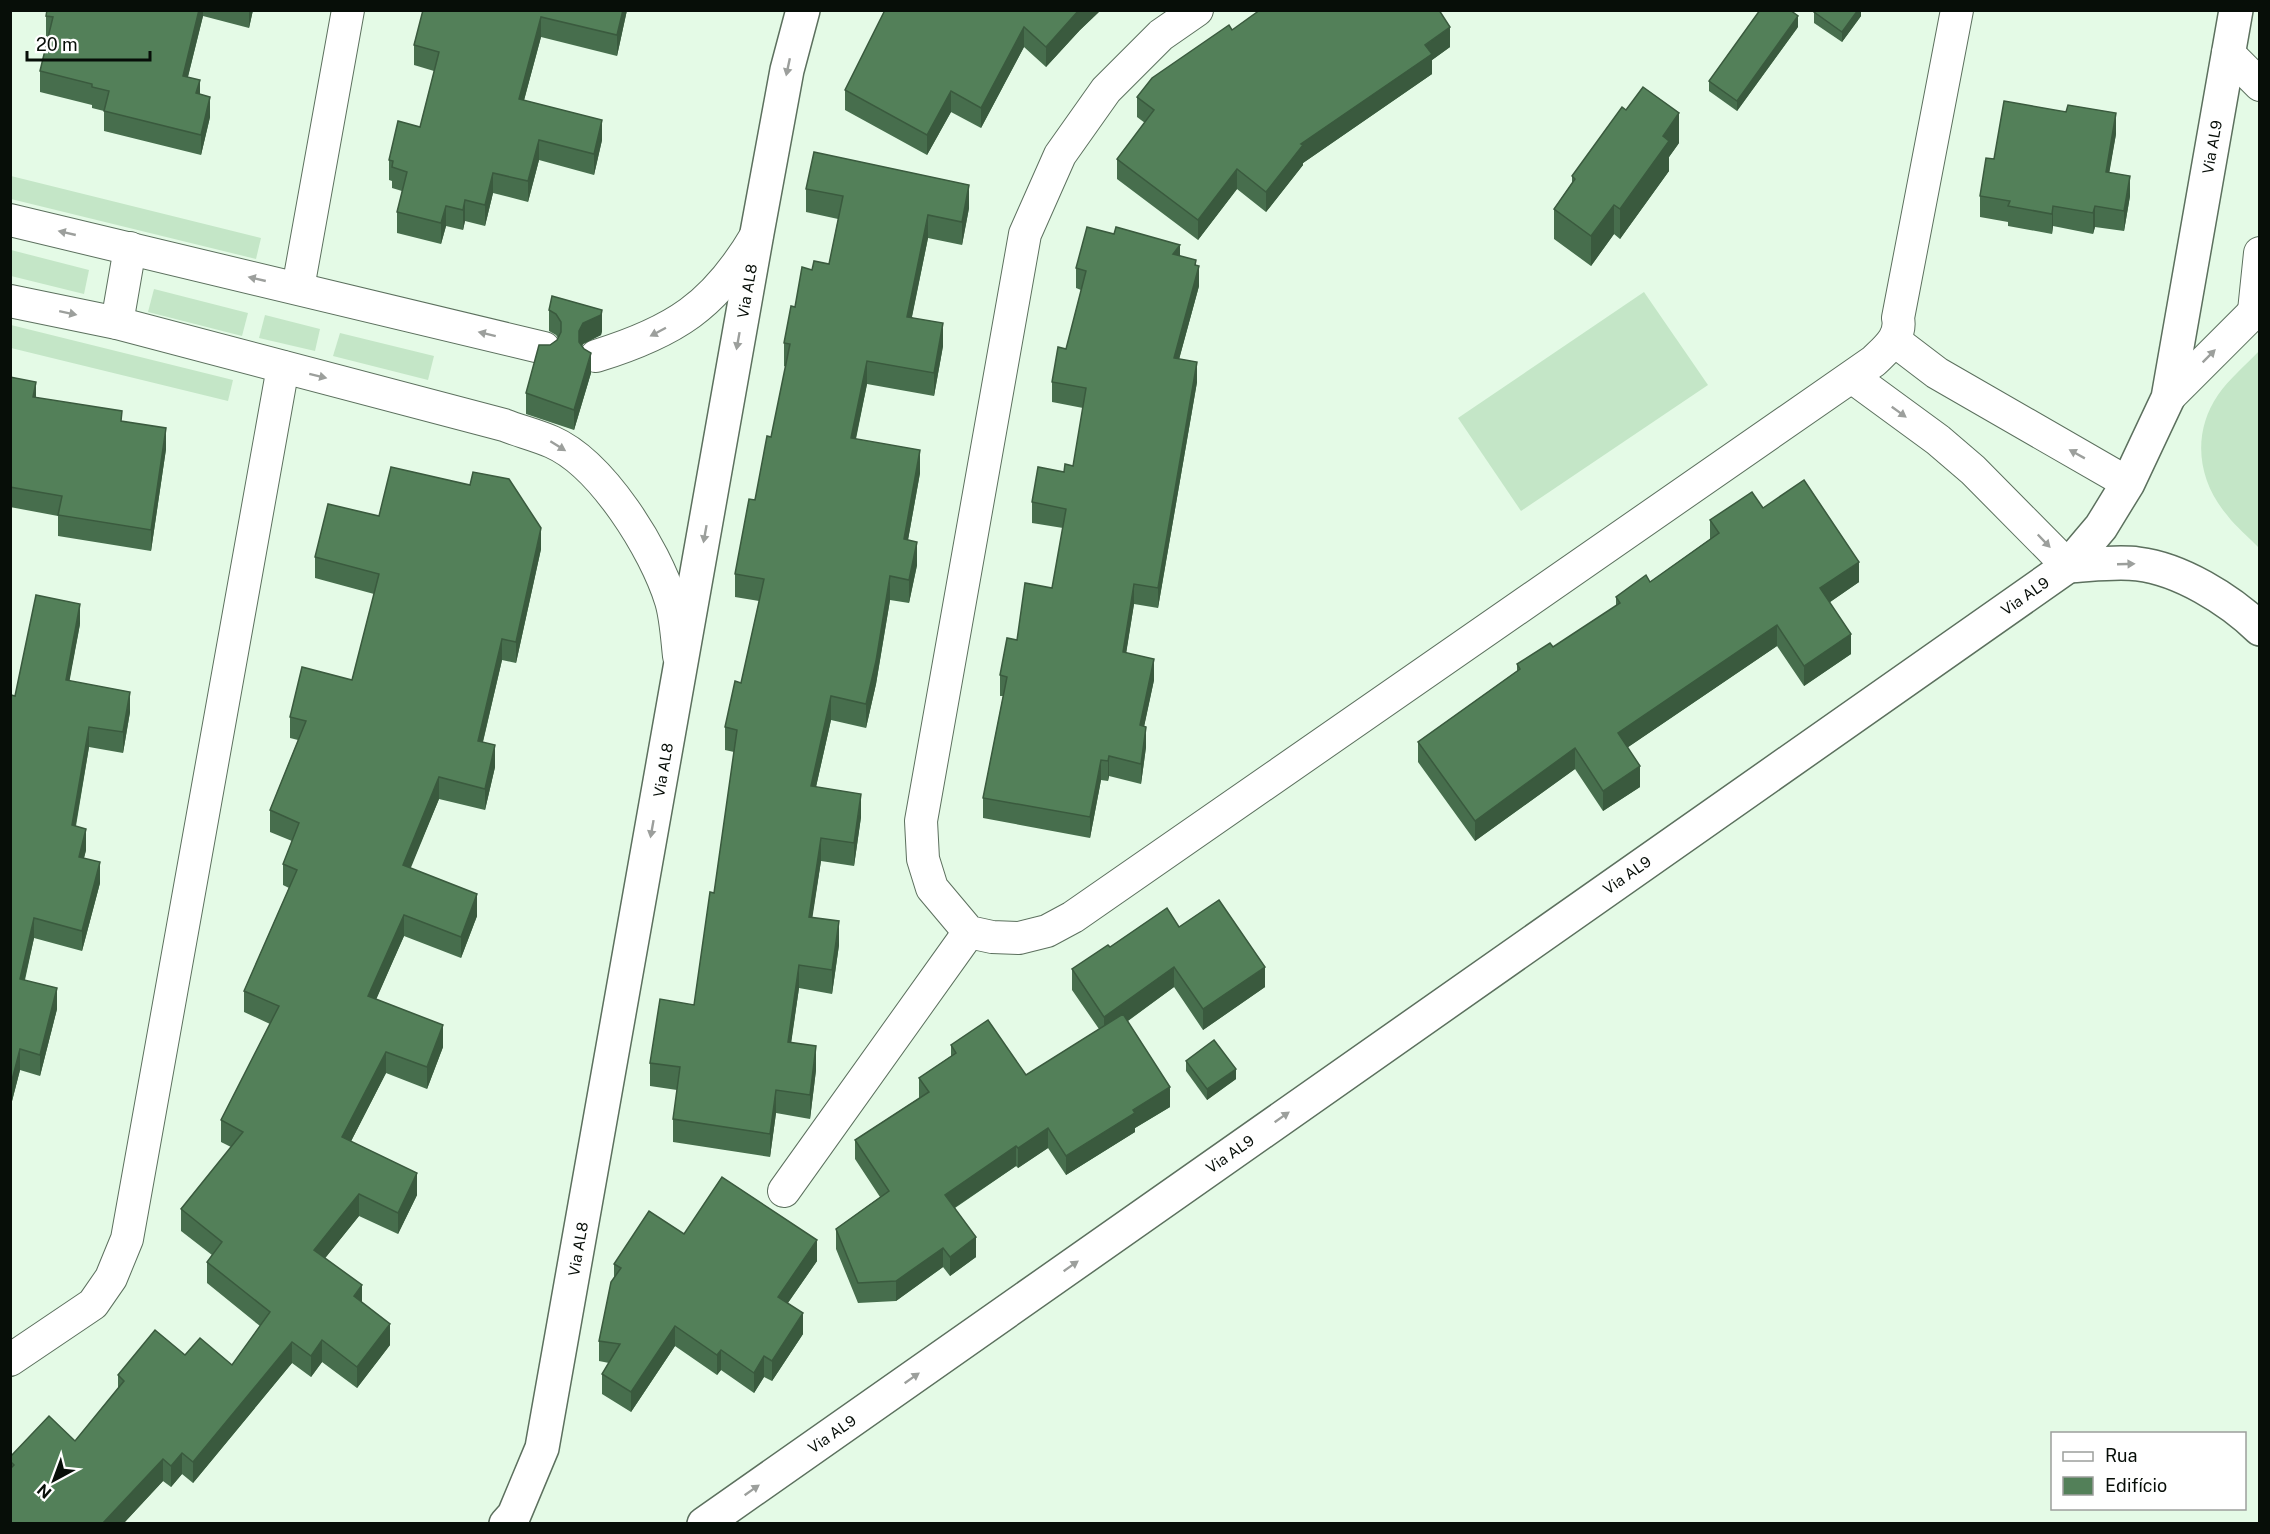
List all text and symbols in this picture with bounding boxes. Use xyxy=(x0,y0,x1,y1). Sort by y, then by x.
scale bar xyxy=(27,24,150,62)
text: 20 m xyxy=(36,34,78,55)
one-way arrow xyxy=(783,58,792,77)
street label: Via AL9 xyxy=(2199,119,2225,175)
one-way arrow xyxy=(58,228,76,238)
street label: Via AL8 xyxy=(734,263,760,319)
one-way arrow xyxy=(247,273,266,283)
one-way arrow xyxy=(58,308,77,318)
one-way arrow xyxy=(650,328,667,337)
one-way arrow xyxy=(478,329,496,339)
one-way arrow xyxy=(733,332,742,351)
one-way arrow xyxy=(2202,350,2216,364)
one-way arrow xyxy=(309,372,327,381)
one-way arrow xyxy=(1891,406,1907,418)
one-way arrow xyxy=(550,441,566,452)
one-way arrow xyxy=(2068,449,2085,459)
one-way arrow xyxy=(700,524,709,543)
one-way arrow xyxy=(2037,534,2051,548)
one-way arrow xyxy=(2117,559,2136,569)
street label: Via AL9 xyxy=(1998,573,2052,619)
street label: Via AL8 xyxy=(650,742,676,798)
one-way arrow xyxy=(648,820,657,839)
street label: Via AL9 xyxy=(1600,852,1654,898)
one-way arrow xyxy=(1274,1111,1290,1123)
street label: Via AL9 xyxy=(1203,1131,1257,1177)
street label: Via AL8 xyxy=(565,1221,591,1277)
one-way arrow xyxy=(1063,1261,1079,1272)
one-way arrow xyxy=(903,1372,919,1384)
street label: Via AL9 xyxy=(805,1411,859,1457)
legend xyxy=(2051,1432,2246,1510)
text: Rua xyxy=(2105,1445,2137,1466)
north arrow xyxy=(24,1450,84,1510)
text: Edifício xyxy=(2105,1475,2167,1496)
text: N xyxy=(34,1480,55,1502)
one-way arrow xyxy=(744,1485,760,1496)

